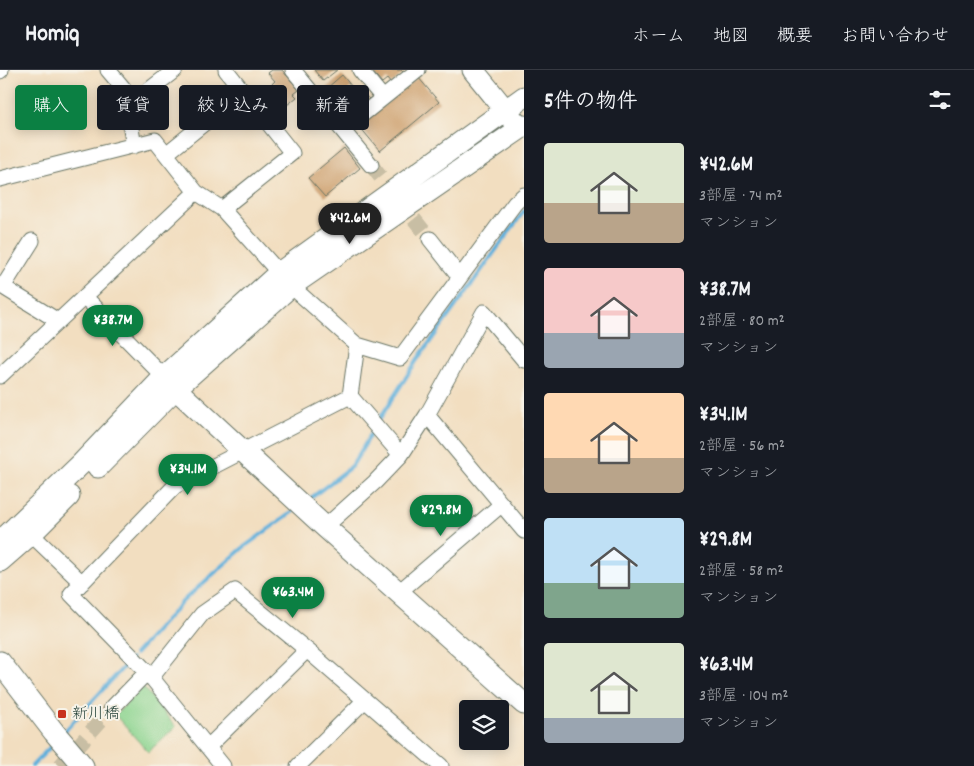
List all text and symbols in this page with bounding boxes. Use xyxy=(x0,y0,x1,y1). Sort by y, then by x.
text: Homiq xyxy=(25,18,80,52)
text: ホーム xyxy=(632,25,685,50)
text: 地図 xyxy=(713,25,749,50)
text: 概要 xyxy=(777,25,813,50)
text: お問い合わせ xyxy=(841,25,949,50)
chip: 購入 xyxy=(15,85,87,130)
chip: 賃貸 xyxy=(97,85,169,130)
chip: 絞り込み xyxy=(179,85,287,130)
chip: 新着 xyxy=(297,85,369,130)
icon: filters xyxy=(926,86,954,114)
text: 5件の物件 xyxy=(544,88,638,118)
text: ¥42.6M xyxy=(699,151,753,181)
icon: home xyxy=(584,163,644,223)
text: 3部屋 · 74 m² xyxy=(699,185,782,208)
pin: ¥42.6M xyxy=(309,202,391,245)
text: ¥42.6M xyxy=(329,207,371,230)
text: マンション xyxy=(699,212,778,235)
text: ¥38.7M xyxy=(699,276,751,306)
icon: home xyxy=(584,288,644,348)
pin: ¥38.7M xyxy=(72,304,154,347)
text: ¥38.7M xyxy=(93,309,133,332)
text: 2部屋 · 80 m² xyxy=(699,310,785,333)
text: マンション xyxy=(699,337,778,360)
text: ¥34.1M xyxy=(699,401,748,431)
icon: home xyxy=(584,413,644,473)
text: 2部屋 · 56 m² xyxy=(699,435,785,458)
pin: ¥34.1M xyxy=(147,454,229,496)
text: ¥34.1M xyxy=(169,458,207,481)
text: マンション xyxy=(699,462,778,485)
pin: ¥29.8M xyxy=(400,494,482,537)
text: ¥29.8M xyxy=(421,499,461,522)
text: ¥29.8M xyxy=(699,526,752,556)
icon: home xyxy=(584,538,644,598)
text: 2部屋 · 58 m² xyxy=(699,560,783,583)
pin: ¥63.4M xyxy=(252,576,334,619)
text: ¥63.4M xyxy=(272,581,314,604)
text: マンション xyxy=(699,587,778,610)
text: ¥63.4M xyxy=(699,651,753,681)
icon: home xyxy=(584,663,644,723)
text: 3部屋 · 104 m² xyxy=(699,685,788,708)
map controls xyxy=(459,700,509,750)
button: layers xyxy=(459,700,509,750)
place label: 新川橋 xyxy=(72,703,120,726)
marker: 新川橋 xyxy=(56,708,68,720)
text: マンション xyxy=(699,712,778,735)

